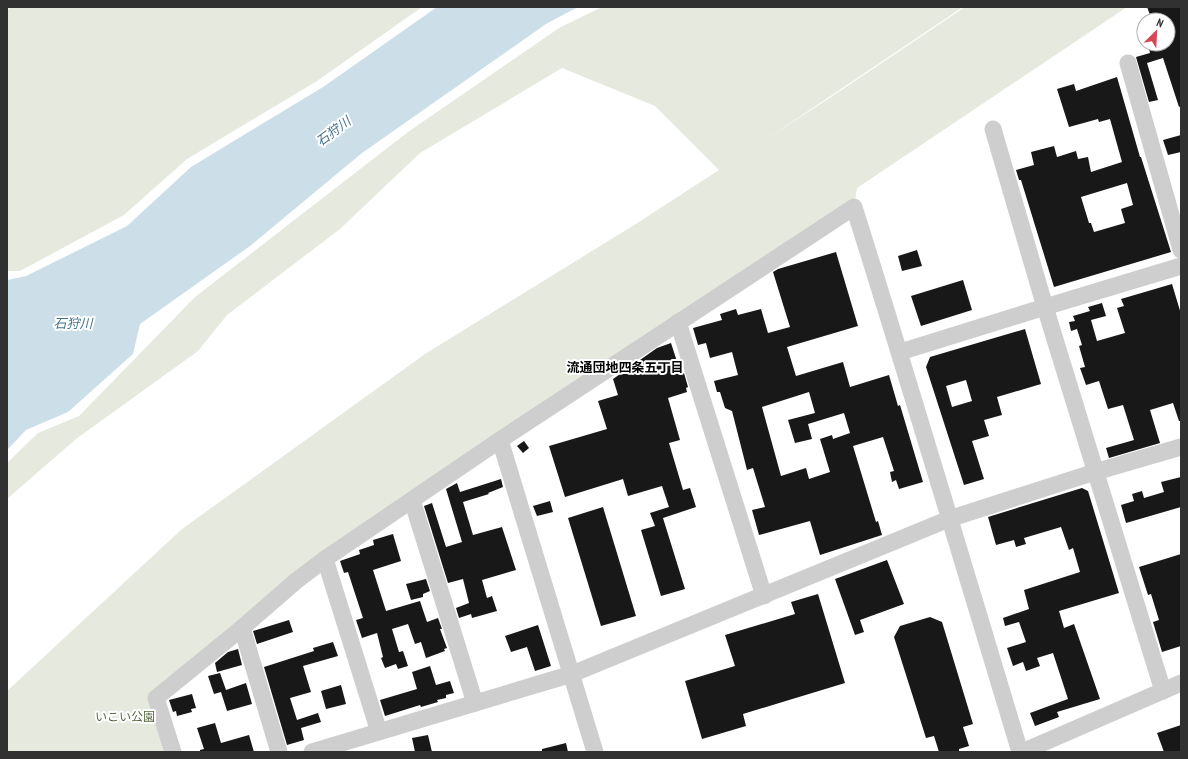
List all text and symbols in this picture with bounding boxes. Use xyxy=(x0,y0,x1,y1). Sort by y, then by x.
north arrow xyxy=(1136,12,1176,52)
text: N xyxy=(1155,15,1166,30)
water label: 石狩川 xyxy=(313,112,356,150)
water label: 石狩川 xyxy=(53,315,94,332)
district label: 流通団地四条五丁目 xyxy=(566,359,684,376)
park label: いこい公園 xyxy=(95,709,155,724)

